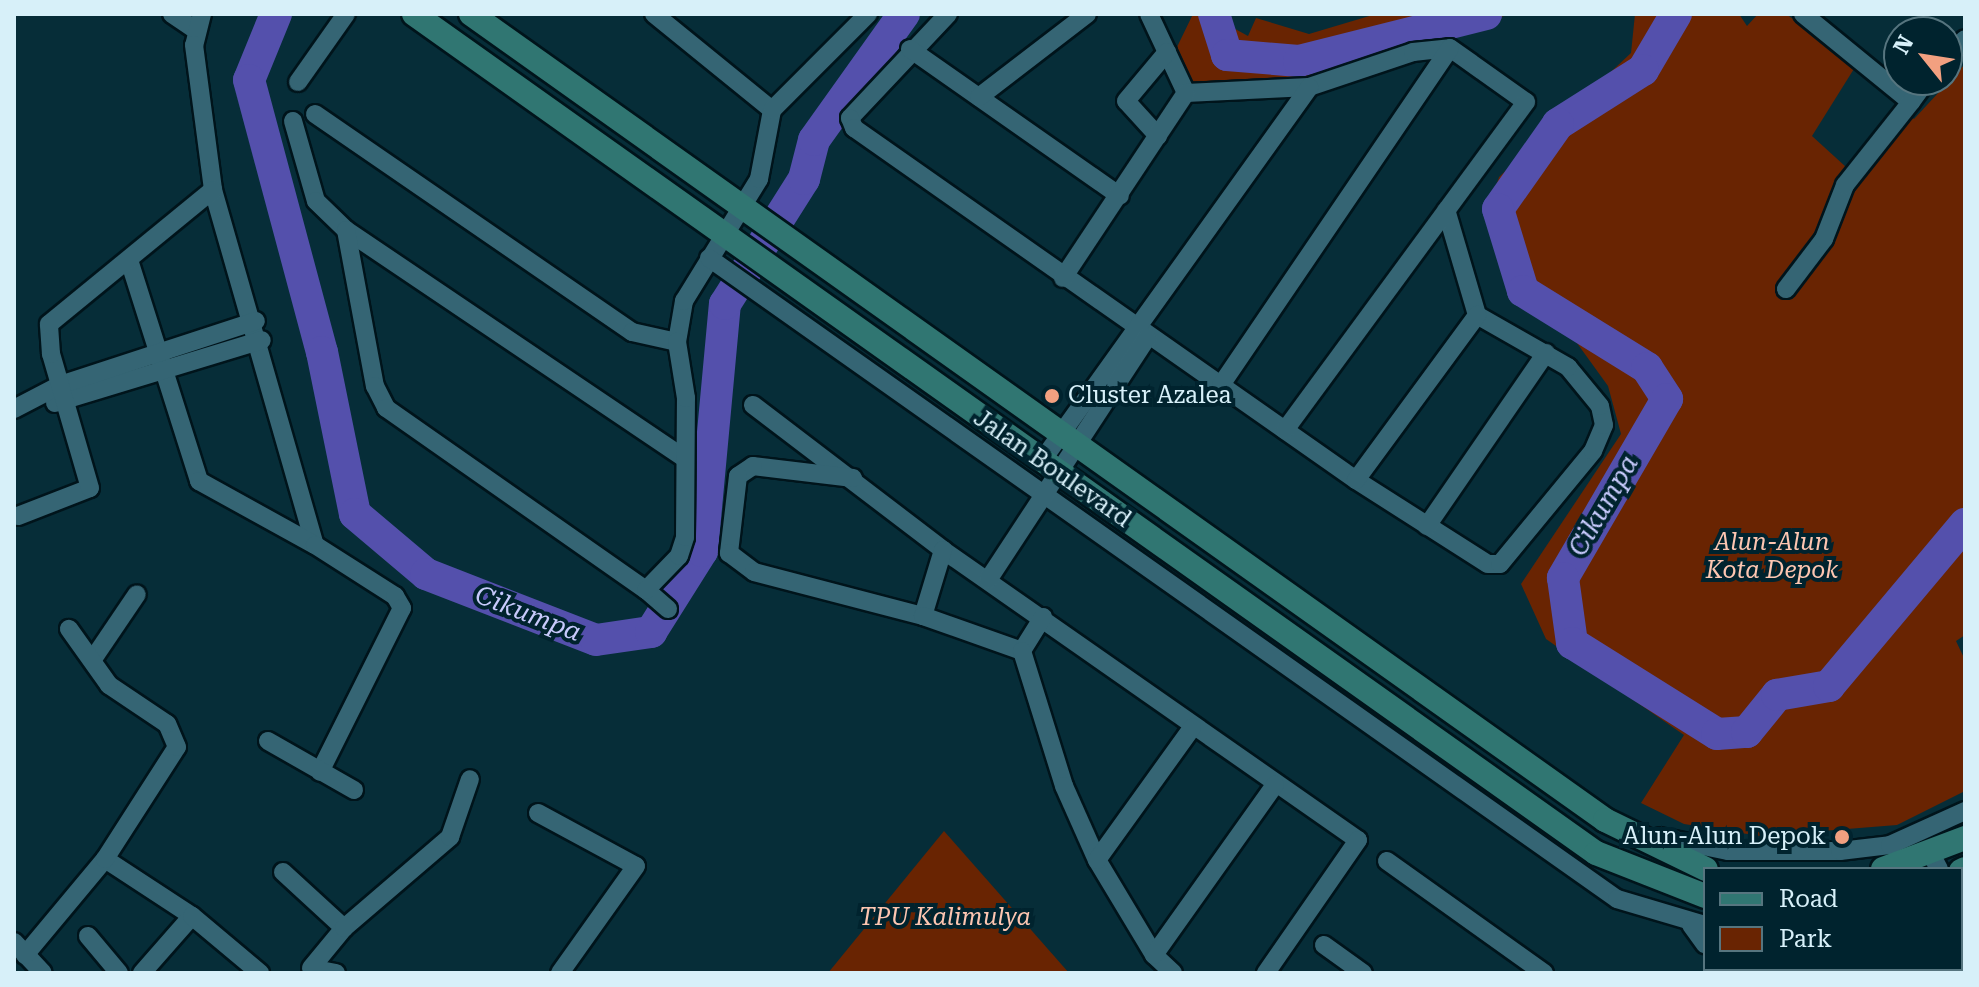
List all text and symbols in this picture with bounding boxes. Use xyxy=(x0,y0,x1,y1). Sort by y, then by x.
north arrow xyxy=(1883,16,1963,96)
text: N xyxy=(1888,31,1919,58)
place label: Cluster Azalea xyxy=(1068,382,1232,410)
marker: Cluster Azalea xyxy=(1043,387,1061,405)
street label: Jalan Boulevard xyxy=(968,404,1136,534)
water label: Cikumpa xyxy=(1563,450,1645,562)
park label: Alun-Alun Kota Depok xyxy=(1706,529,1838,585)
water label: Cikumpa xyxy=(471,580,585,648)
place label: Alun-Alun Depok xyxy=(1623,823,1826,851)
marker: Alun-Alun Depok xyxy=(1833,828,1851,846)
legend xyxy=(1703,867,1963,971)
text: Road xyxy=(1779,885,1838,913)
park label: TPU Kalimulya xyxy=(859,904,1031,932)
text: Park xyxy=(1779,925,1832,953)

